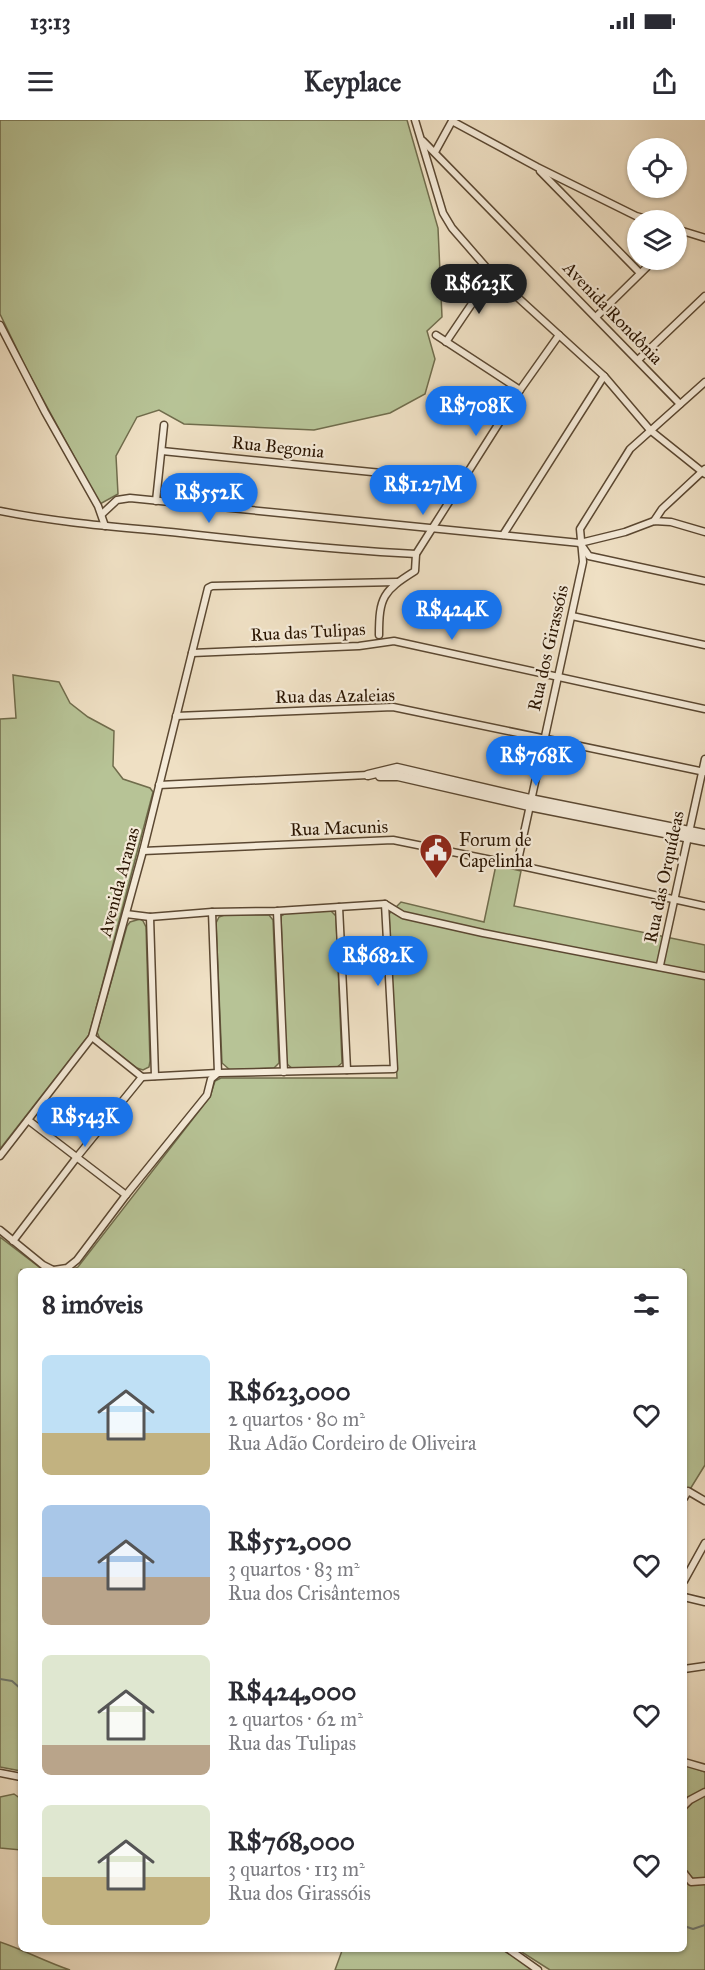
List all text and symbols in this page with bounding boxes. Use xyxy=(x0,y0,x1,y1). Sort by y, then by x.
text: 13:13 xyxy=(30,8,71,35)
icon: menu xyxy=(24,65,57,98)
text: Keyplace xyxy=(304,65,401,98)
icon: share xyxy=(648,65,681,98)
map controls xyxy=(627,138,687,270)
button: locate xyxy=(627,138,687,198)
button: layers xyxy=(627,210,687,270)
street label: Avenida Rondônia xyxy=(558,256,668,369)
pin: R$623K xyxy=(430,264,528,315)
text: R$623K xyxy=(445,271,513,295)
pin: R$708K xyxy=(427,386,525,437)
text: R$708K xyxy=(439,393,513,417)
street label: Rua Begonia xyxy=(231,431,326,464)
pin: R$1.27M xyxy=(368,465,478,516)
text: R$1.27M xyxy=(384,472,462,496)
pin: R$552K xyxy=(160,473,258,524)
text: R$552K xyxy=(175,480,243,504)
street label: Rua dos Girassóis xyxy=(523,583,573,713)
pin: R$424K xyxy=(403,590,501,641)
text: R$424K xyxy=(416,597,488,621)
street label: Rua das Tulipas xyxy=(250,618,366,646)
street label: Rua das Azaleias xyxy=(275,684,395,708)
pin: R$768K xyxy=(487,736,585,787)
text: R$768K xyxy=(500,743,572,767)
street label: Rua das Orquídeas xyxy=(639,809,690,945)
street label: Rua Macunis xyxy=(290,815,388,841)
street label: Avenida Aranas xyxy=(94,825,144,940)
place label: Forum de Capelinha xyxy=(459,829,533,872)
public building icon: Forum de Capelinha xyxy=(418,832,454,879)
pin: R$682K xyxy=(329,936,427,987)
text: R$682K xyxy=(342,943,414,967)
pin: R$543K xyxy=(36,1097,134,1148)
text: R$543K xyxy=(51,1104,119,1128)
text: 8 imóveis xyxy=(42,1288,143,1320)
icon: filters xyxy=(630,1288,663,1321)
text: R$623,000 xyxy=(228,1375,351,1407)
icon: home xyxy=(90,1379,162,1451)
icon: heart xyxy=(630,1399,663,1432)
text: 2 quartos · 80 m² xyxy=(228,1407,365,1431)
text: Rua Adão Cordeiro de Oliveira xyxy=(228,1431,476,1455)
text: R$552,000 xyxy=(228,1525,352,1557)
icon: home xyxy=(90,1529,162,1601)
icon: heart xyxy=(630,1549,663,1582)
text: 3 quartos · 83 m² xyxy=(228,1557,360,1581)
text: Rua dos Crisântemos xyxy=(228,1581,400,1605)
text: R$424,000 xyxy=(228,1675,356,1707)
icon: home xyxy=(90,1679,162,1751)
icon: heart xyxy=(630,1699,663,1732)
text: 2 quartos · 62 m² xyxy=(228,1707,363,1731)
text: Rua das Tulipas xyxy=(228,1731,356,1755)
text: R$768,000 xyxy=(228,1825,355,1857)
icon: home xyxy=(90,1829,162,1901)
icon: heart xyxy=(630,1849,663,1882)
text: 3 quartos · 113 m² xyxy=(228,1857,365,1881)
text: Rua dos Girassóis xyxy=(228,1881,371,1905)

